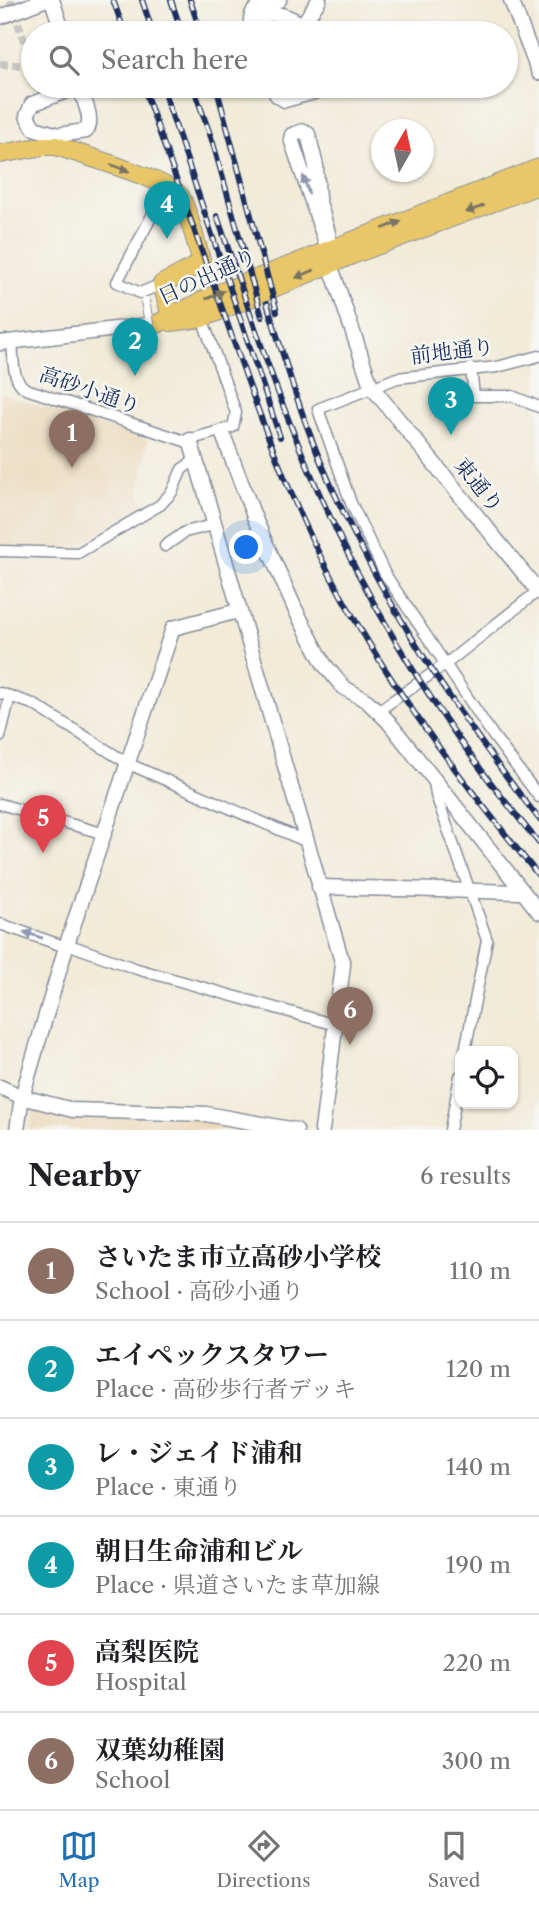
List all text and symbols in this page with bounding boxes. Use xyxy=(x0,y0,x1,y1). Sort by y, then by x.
search box xyxy=(21,21,518,98)
icon: search xyxy=(45,41,83,79)
text: Search here xyxy=(101,44,248,76)
north arrow xyxy=(371,119,434,182)
one-way arrow xyxy=(110,163,131,174)
one-way arrow xyxy=(300,174,310,195)
pin: 4 xyxy=(144,181,190,239)
one-way arrow xyxy=(465,203,486,214)
one-way arrow xyxy=(381,219,402,230)
street label: 日の出通り xyxy=(154,242,260,310)
one-way arrow xyxy=(294,269,315,280)
one-way arrow xyxy=(205,289,225,301)
pin: 2 xyxy=(112,318,158,376)
street label: 前地通り xyxy=(409,333,495,369)
street label: 高砂小通り xyxy=(36,361,144,419)
pin: 3 xyxy=(428,377,474,435)
pin: 1 xyxy=(49,410,95,468)
street label: 東通り xyxy=(449,453,509,517)
your location xyxy=(229,530,263,564)
pin: 5 xyxy=(20,795,66,853)
one-way arrow xyxy=(22,930,43,940)
pin: 6 xyxy=(327,987,373,1045)
map controls xyxy=(455,1046,518,1109)
button: locate xyxy=(455,1046,518,1109)
text: Nearby xyxy=(28,1157,141,1194)
text: 6 results xyxy=(420,1162,511,1190)
text: さいたま市立高砂小学校 xyxy=(95,1241,381,1273)
text: 1 xyxy=(46,1257,56,1285)
text: 110 m xyxy=(450,1257,511,1285)
text: School · 高砂小通り xyxy=(95,1277,304,1305)
text: エイペックスタワー xyxy=(95,1339,329,1371)
text: 2 xyxy=(44,1355,58,1383)
text: 120 m xyxy=(446,1355,511,1383)
text: Place · 高砂歩行者デッキ xyxy=(95,1375,356,1403)
text: レ・ジェイド浦和 xyxy=(95,1437,302,1469)
text: 3 xyxy=(45,1453,58,1481)
text: 140 m xyxy=(446,1453,511,1481)
text: Place · 東通り xyxy=(95,1473,242,1501)
text: 朝日生命浦和ビル xyxy=(95,1535,303,1567)
text: 4 xyxy=(44,1551,58,1579)
text: 190 m xyxy=(446,1551,511,1579)
text: Place · 県道さいたま草加線 xyxy=(95,1571,380,1599)
text: 高梨医院 xyxy=(95,1636,199,1668)
text: 5 xyxy=(45,1649,57,1677)
text: 220 m xyxy=(442,1649,511,1677)
text: Hospital xyxy=(95,1668,187,1696)
text: 双葉幼稚園 xyxy=(95,1734,225,1766)
text: 6 xyxy=(44,1747,58,1775)
text: 300 m xyxy=(442,1747,511,1775)
text: School xyxy=(95,1766,170,1794)
tab: Map xyxy=(59,1827,99,1892)
tab: Directions xyxy=(217,1827,310,1892)
tab: Saved xyxy=(428,1827,480,1892)

